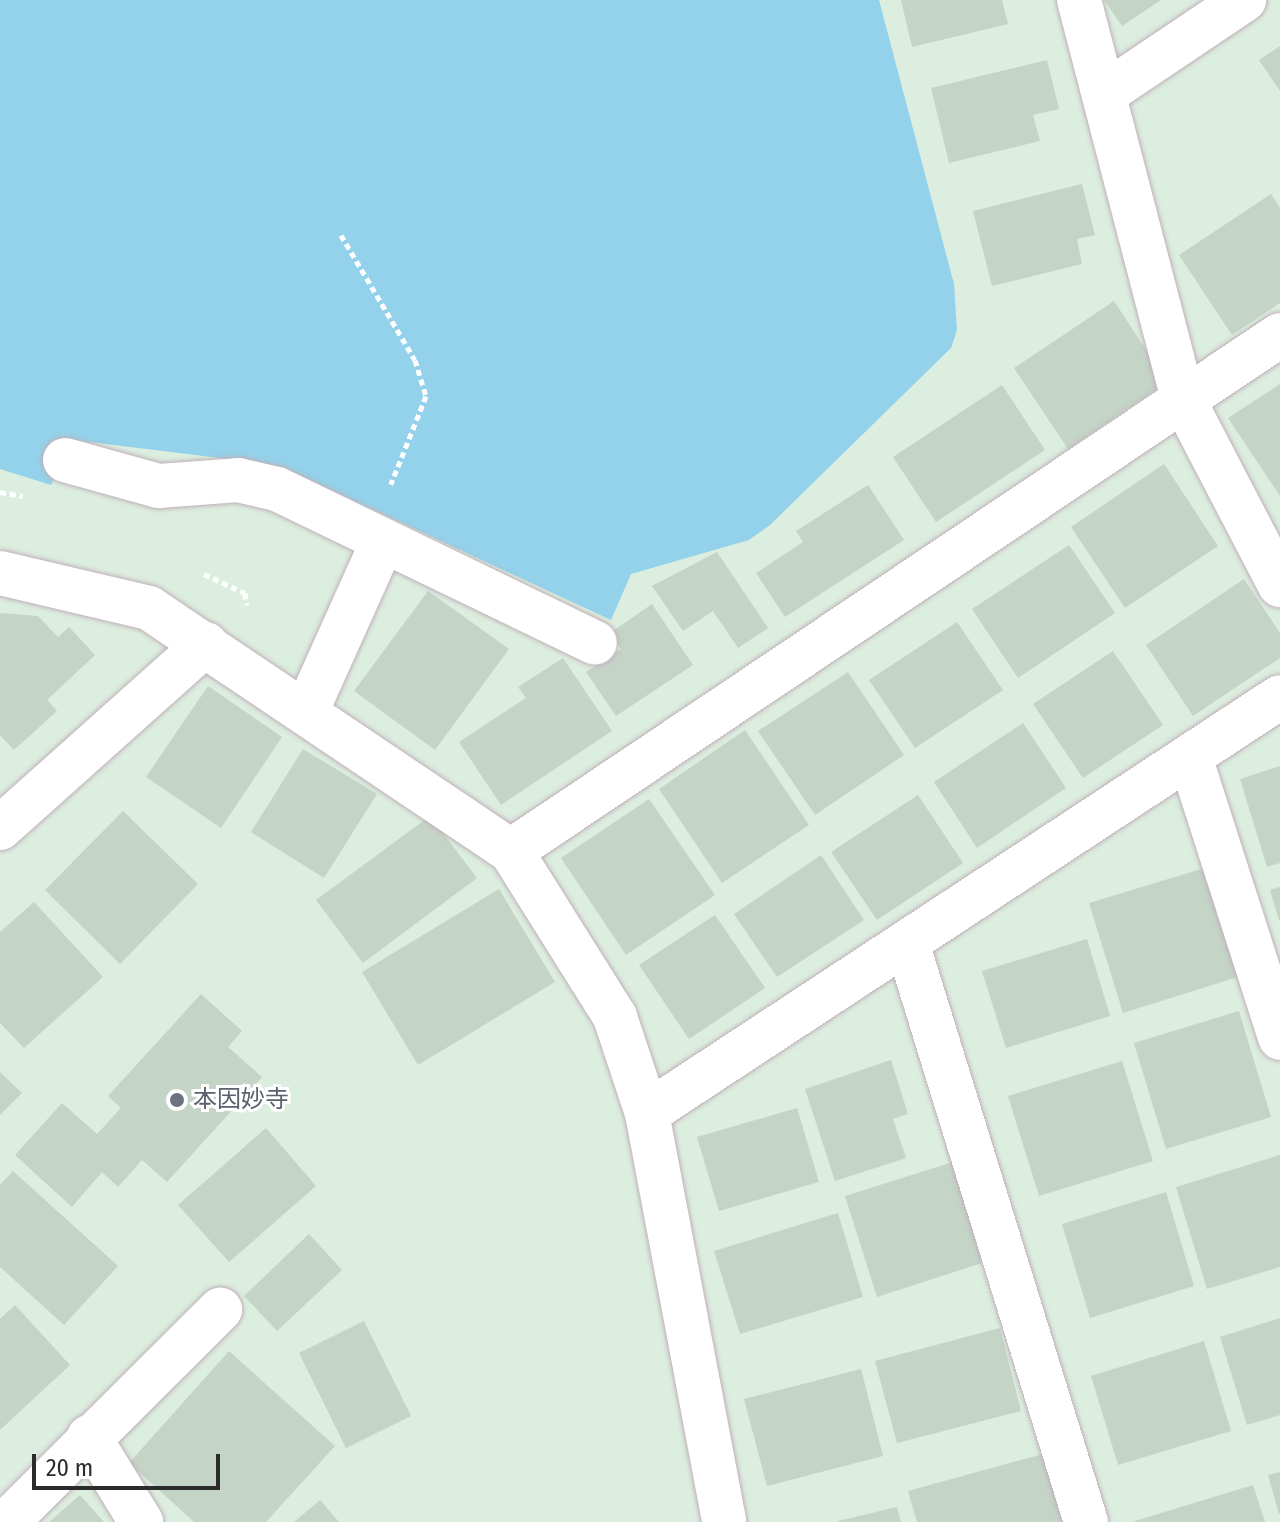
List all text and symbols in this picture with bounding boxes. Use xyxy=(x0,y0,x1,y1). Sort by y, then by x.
place label: 本因妙寺 xyxy=(193,1086,289,1114)
marker: 本因妙寺 xyxy=(168,1091,186,1109)
scale bar xyxy=(36,1438,224,1488)
text: 20 m xyxy=(46,1454,93,1482)

